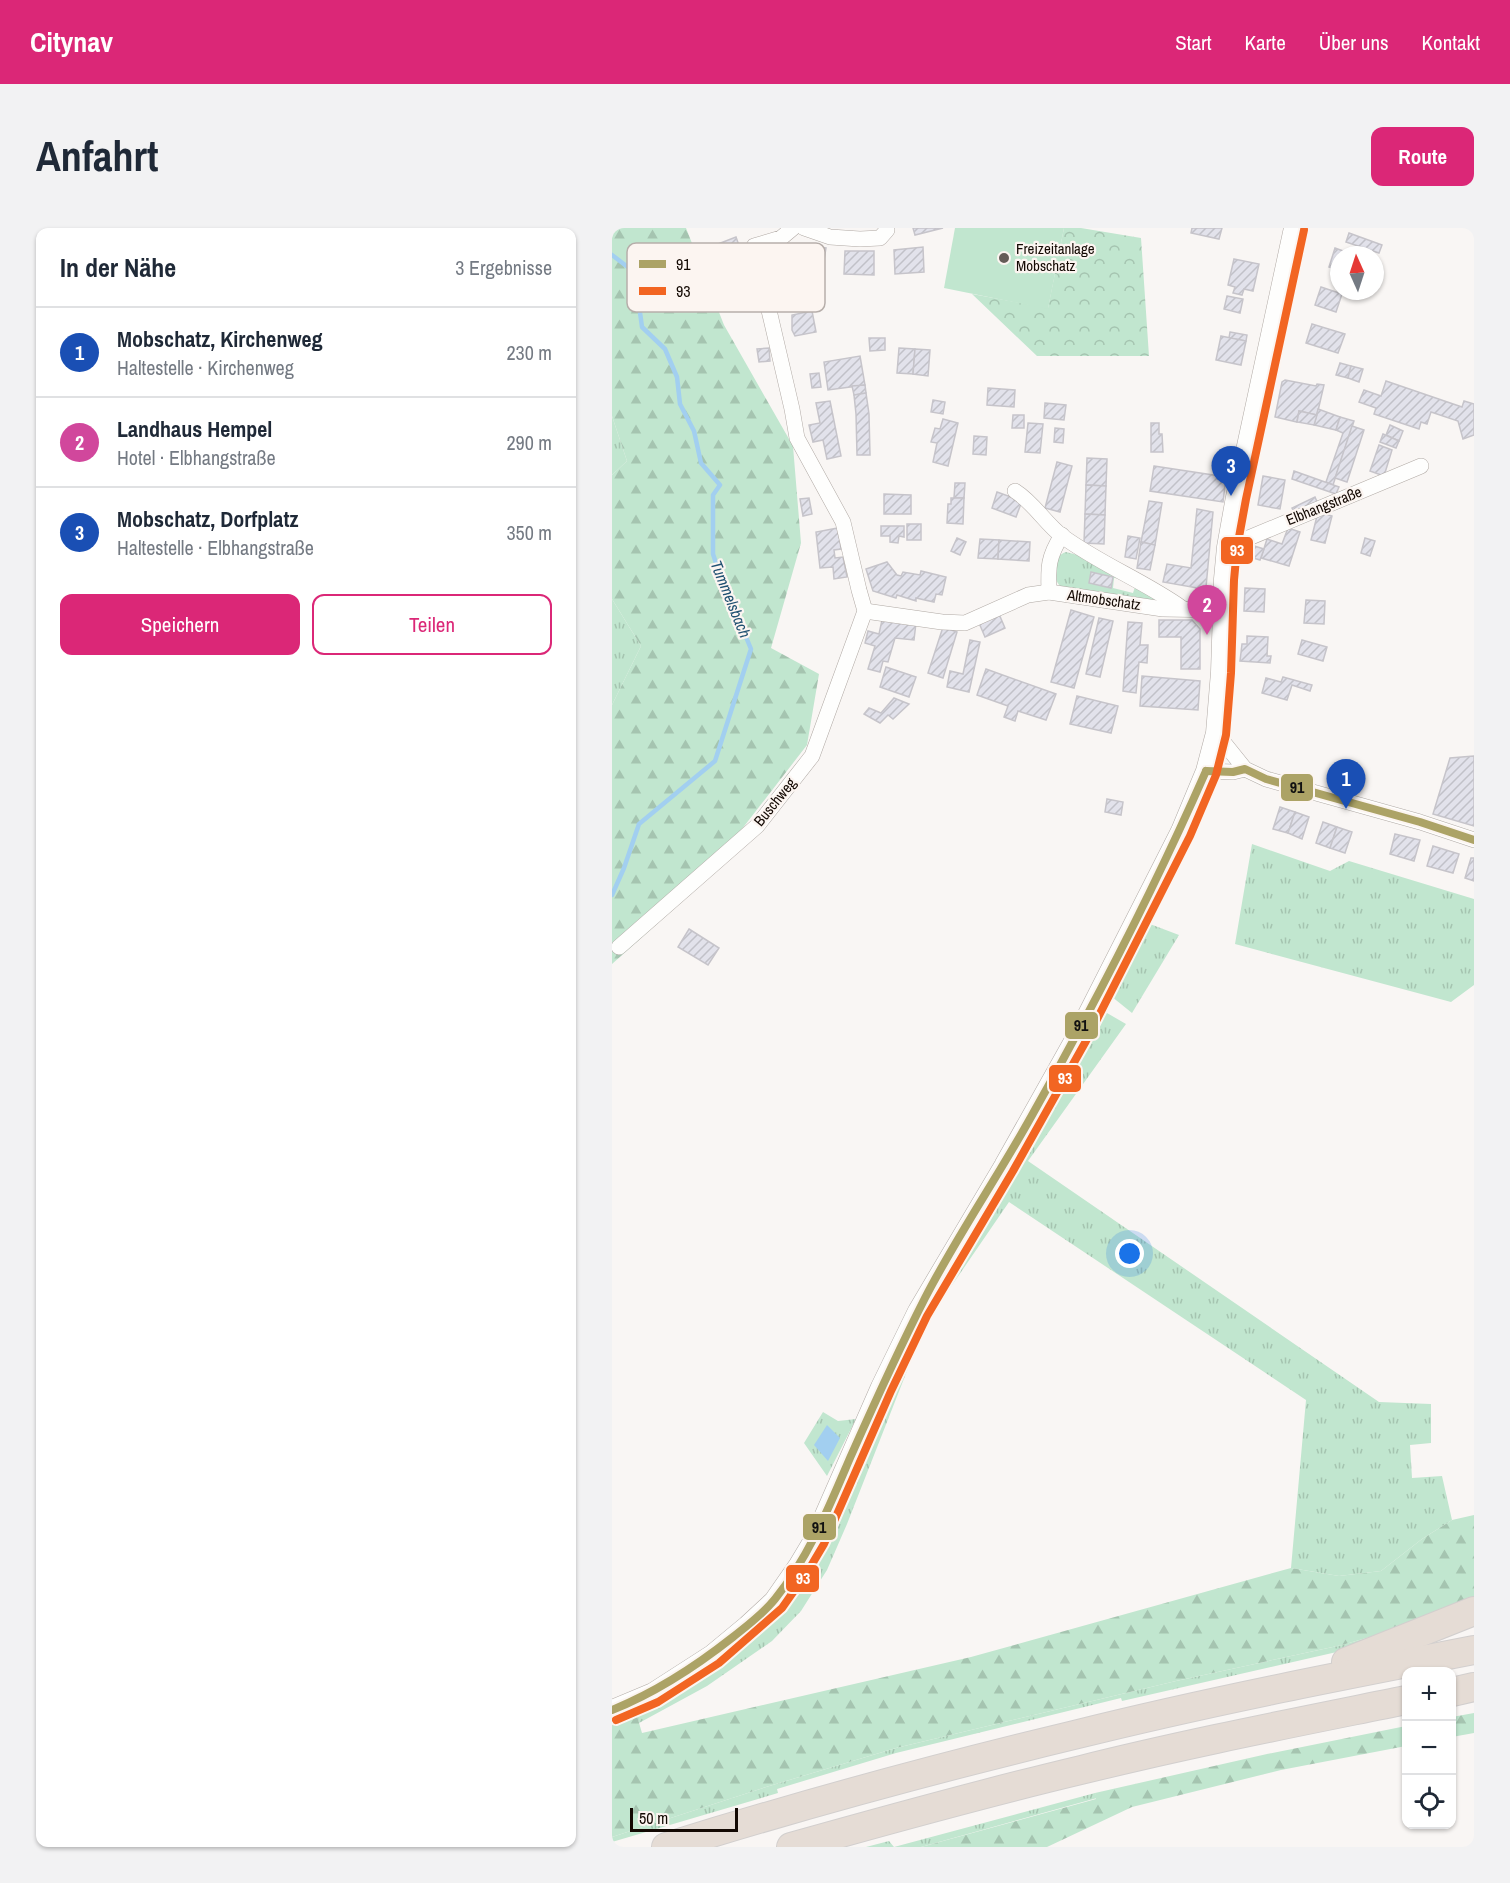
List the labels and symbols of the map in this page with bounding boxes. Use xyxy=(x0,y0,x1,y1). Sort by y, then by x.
place label: Freizeitanlage Mobschatz xyxy=(1016,238,1095,276)
legend xyxy=(627,243,825,312)
north arrow xyxy=(1330,246,1384,300)
marker: Freizeitanlage Mobschatz xyxy=(997,251,1011,265)
text: 91 xyxy=(676,253,691,275)
text: 93 xyxy=(676,280,691,302)
pin: 3 xyxy=(1212,446,1250,496)
street label: Elbhangstraße xyxy=(1283,481,1365,530)
line badge: 93 xyxy=(1220,536,1254,565)
text: 93 xyxy=(1230,539,1244,561)
water label: Tummelsbach xyxy=(706,557,756,641)
street label: Altmobschatz xyxy=(1065,584,1142,615)
pin: 2 xyxy=(1188,586,1226,635)
pin: 1 xyxy=(1326,760,1366,809)
street label: Buschweg xyxy=(749,773,801,830)
line badge: 91 xyxy=(1280,773,1314,802)
text: 91 xyxy=(1290,776,1305,798)
line badge: 91 xyxy=(1064,1011,1099,1040)
text: 91 xyxy=(1074,1014,1089,1036)
line badge: 93 xyxy=(1048,1064,1082,1093)
text: 93 xyxy=(1058,1067,1072,1089)
your location xyxy=(1115,1239,1144,1268)
line badge: 91 xyxy=(802,1513,837,1541)
text: 91 xyxy=(812,1516,827,1538)
line badge: 93 xyxy=(785,1564,820,1593)
text: 93 xyxy=(796,1567,810,1589)
scale bar xyxy=(630,1805,738,1832)

